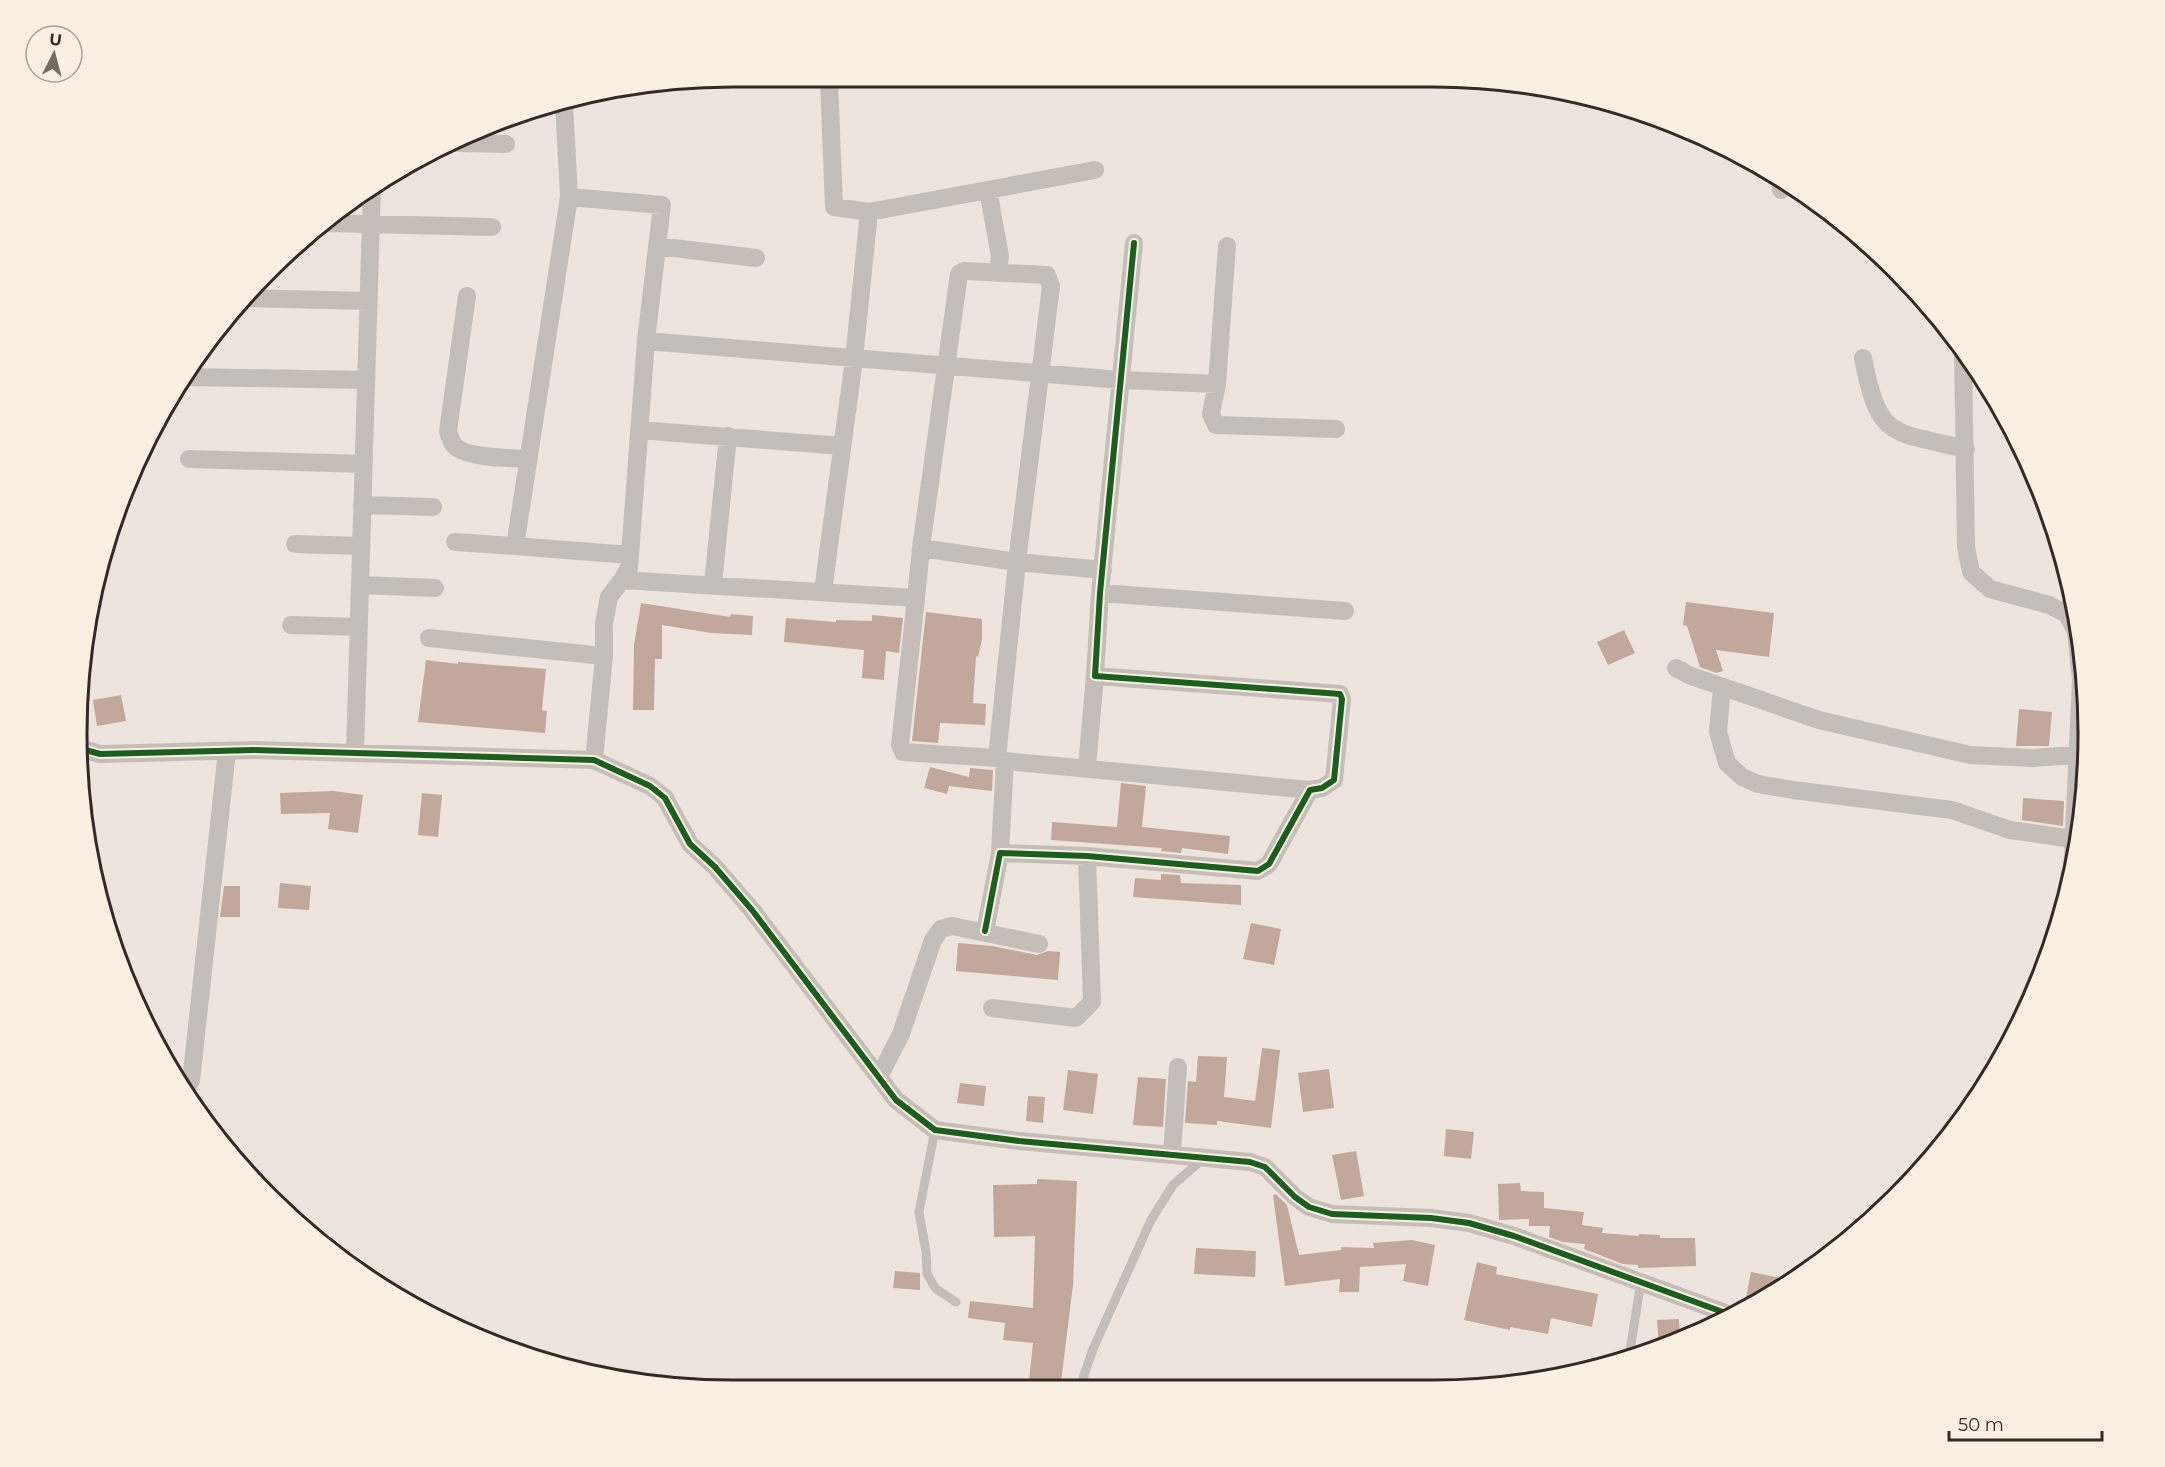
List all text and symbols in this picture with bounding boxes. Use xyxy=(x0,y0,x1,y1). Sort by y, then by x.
north arrow xyxy=(24,24,84,84)
text: U xyxy=(48,29,63,50)
scale bar xyxy=(1949,1404,2102,1442)
text: 50 m xyxy=(1958,1414,2004,1436)

